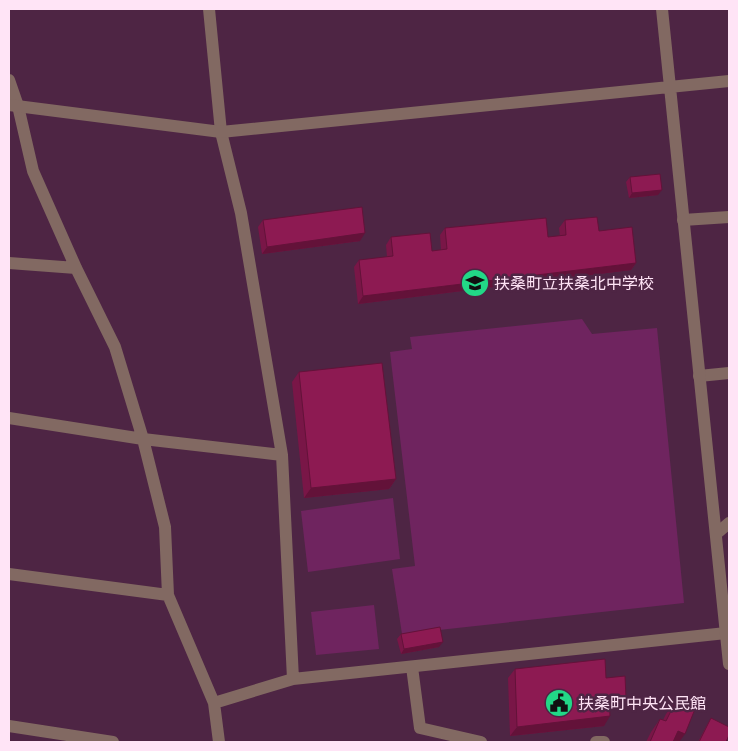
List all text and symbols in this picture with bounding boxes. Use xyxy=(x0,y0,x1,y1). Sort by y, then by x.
school or university icon: 扶桑町立扶桑北中学校 xyxy=(460,268,490,298)
place label: 扶桑町立扶桑北中学校 xyxy=(494,274,654,293)
public building icon: 扶桑町中央公民館 xyxy=(544,688,574,718)
place label: 扶桑町中央公民館 xyxy=(578,694,706,713)

